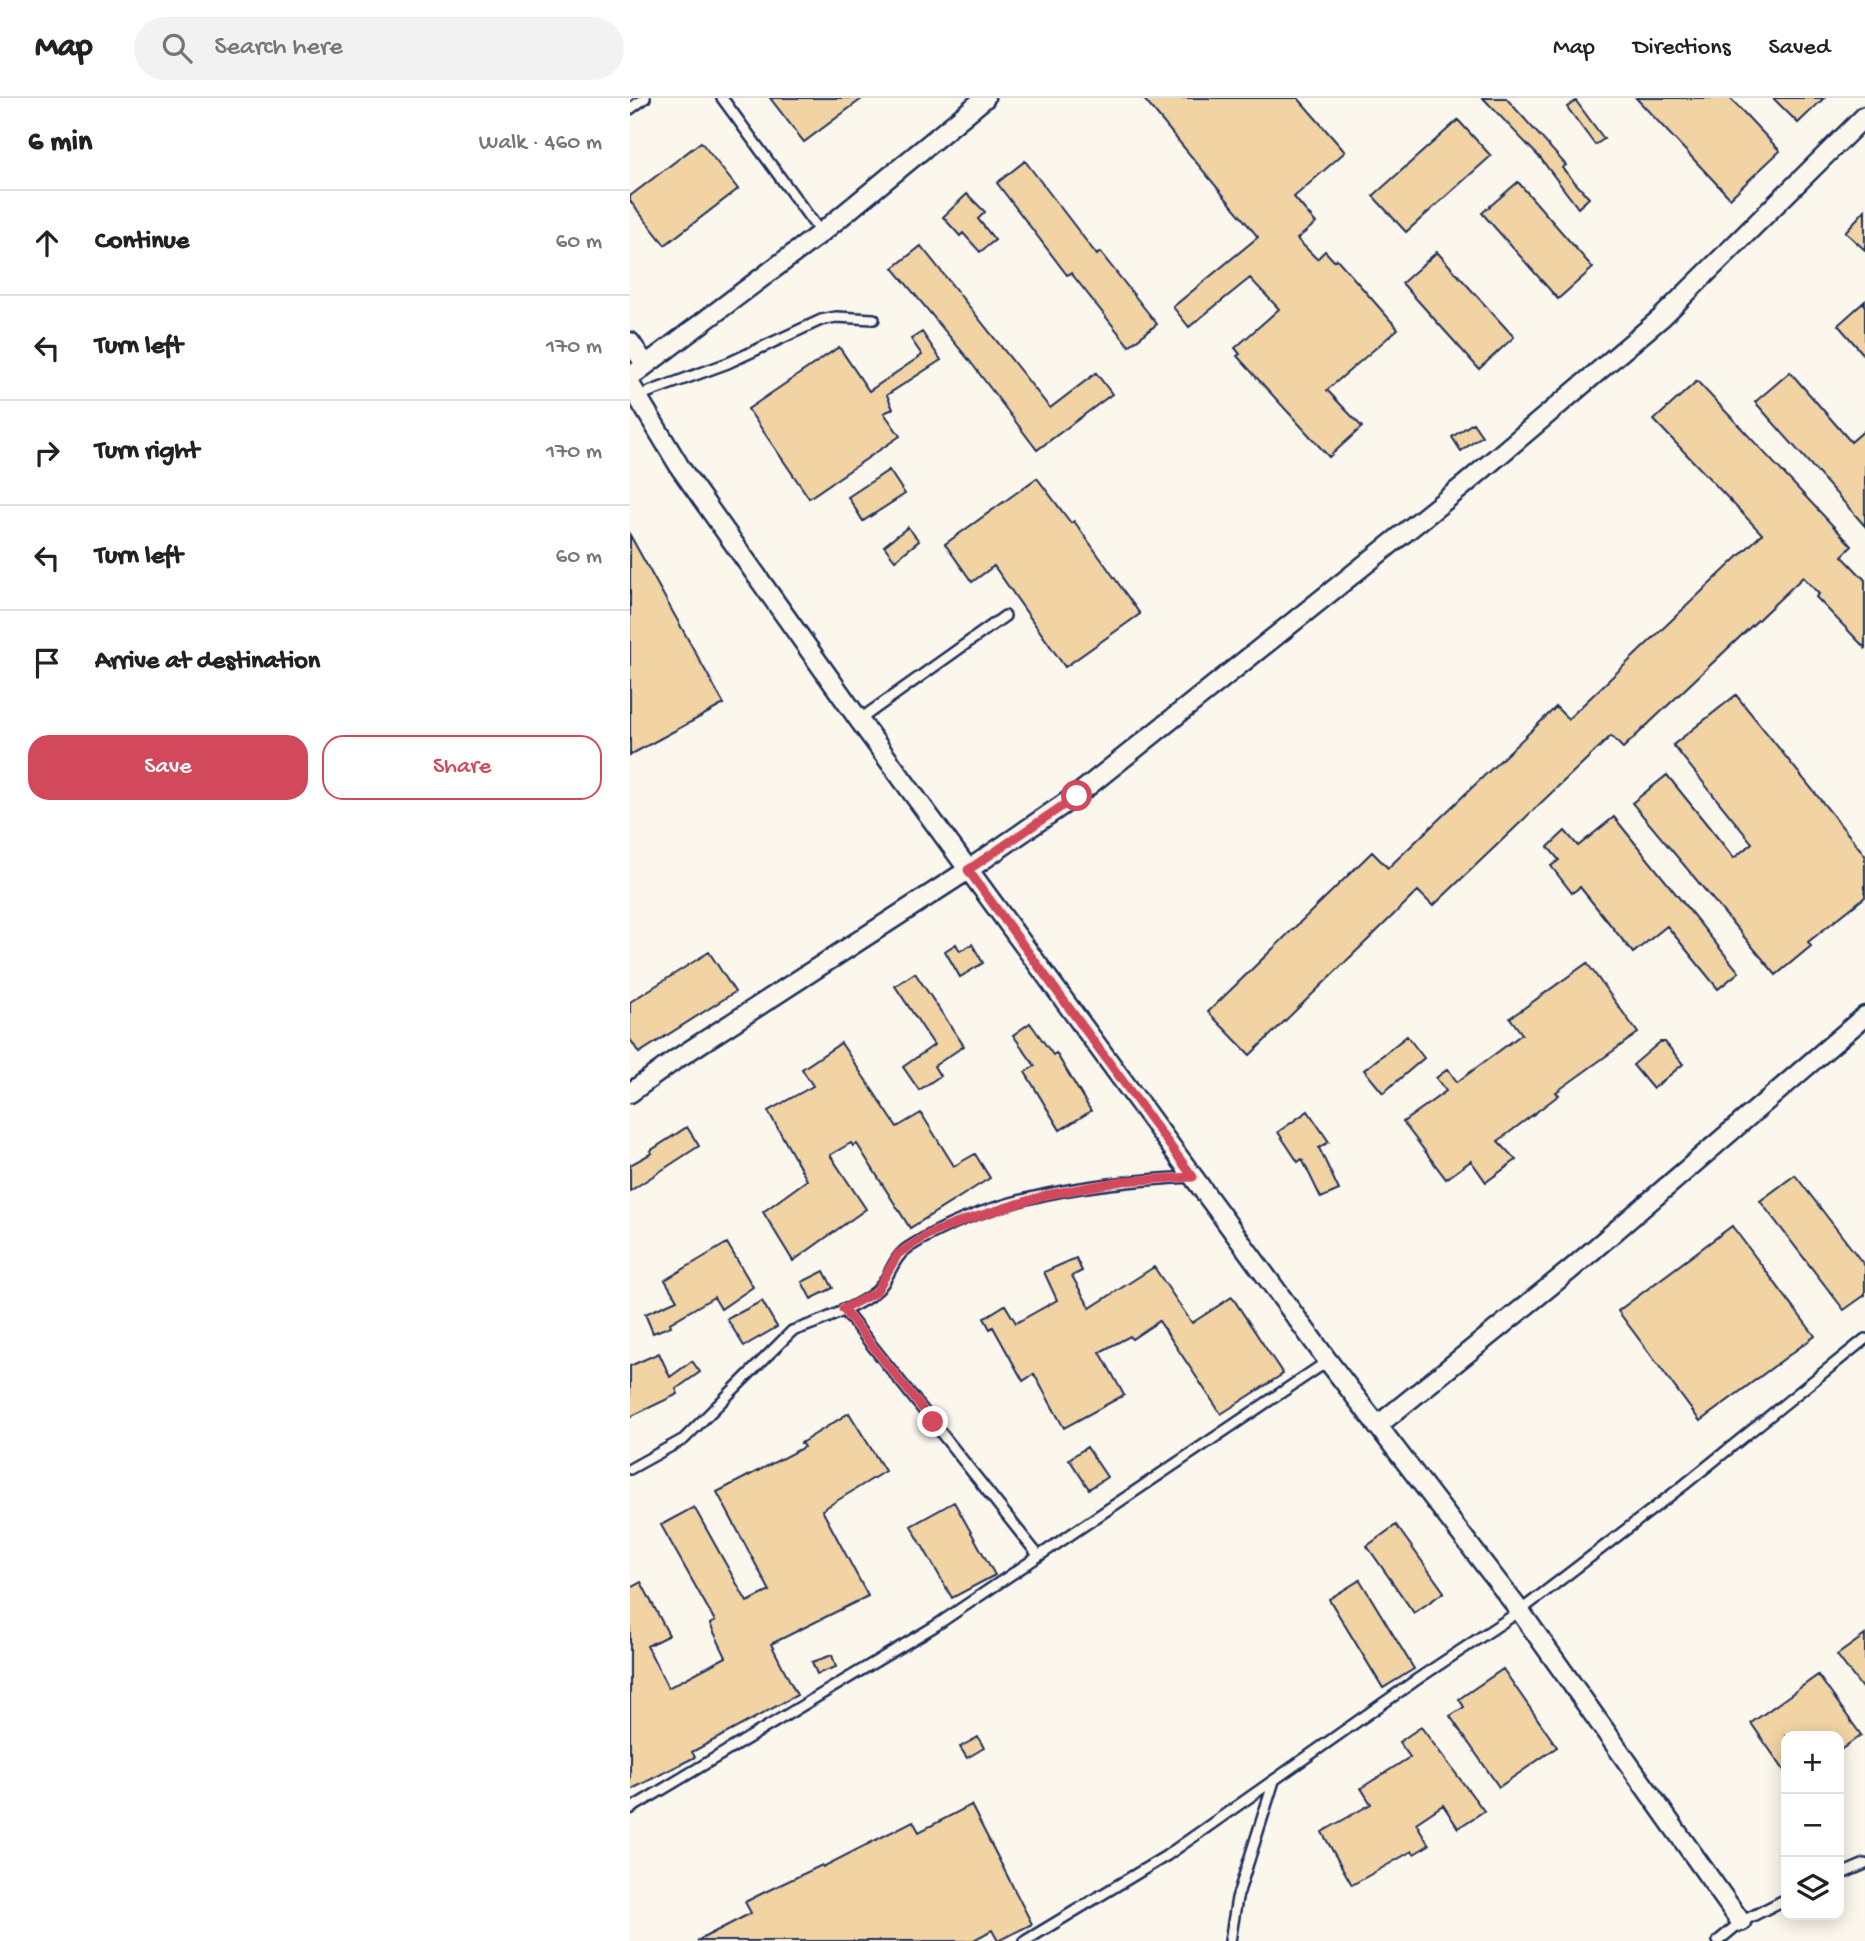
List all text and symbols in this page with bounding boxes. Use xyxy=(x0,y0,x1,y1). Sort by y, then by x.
search box xyxy=(134,17,624,80)
text: Map xyxy=(35,29,92,67)
icon: search xyxy=(158,29,196,67)
text: Search here xyxy=(214,33,343,64)
text: Map xyxy=(1553,34,1595,63)
text: Directions xyxy=(1633,34,1731,63)
text: Saved xyxy=(1769,34,1830,63)
text: 6 min xyxy=(28,126,92,161)
text: Walk · 460 m xyxy=(479,130,602,157)
icon: ahead xyxy=(28,224,66,262)
text: Continue xyxy=(95,227,189,258)
text: 60 m xyxy=(556,229,602,256)
icon: left xyxy=(28,329,66,367)
text: Turn left xyxy=(95,332,183,363)
text: 170 m xyxy=(546,334,602,361)
icon: right xyxy=(28,434,66,472)
text: Turn right xyxy=(95,437,199,468)
text: 170 m xyxy=(546,439,602,466)
icon: left xyxy=(28,539,66,577)
text: Turn left xyxy=(95,542,183,573)
text: 60 m xyxy=(556,544,602,571)
icon: arrive xyxy=(28,644,66,682)
text: Arrive at destination xyxy=(95,647,320,678)
button: Save xyxy=(28,735,308,800)
button: Share xyxy=(322,735,602,800)
route start xyxy=(1061,780,1092,811)
route end xyxy=(917,1406,948,1437)
map controls xyxy=(1781,1731,1844,1920)
button: + xyxy=(1781,1731,1844,1794)
button: − xyxy=(1781,1794,1844,1857)
button: layers xyxy=(1781,1857,1844,1920)

